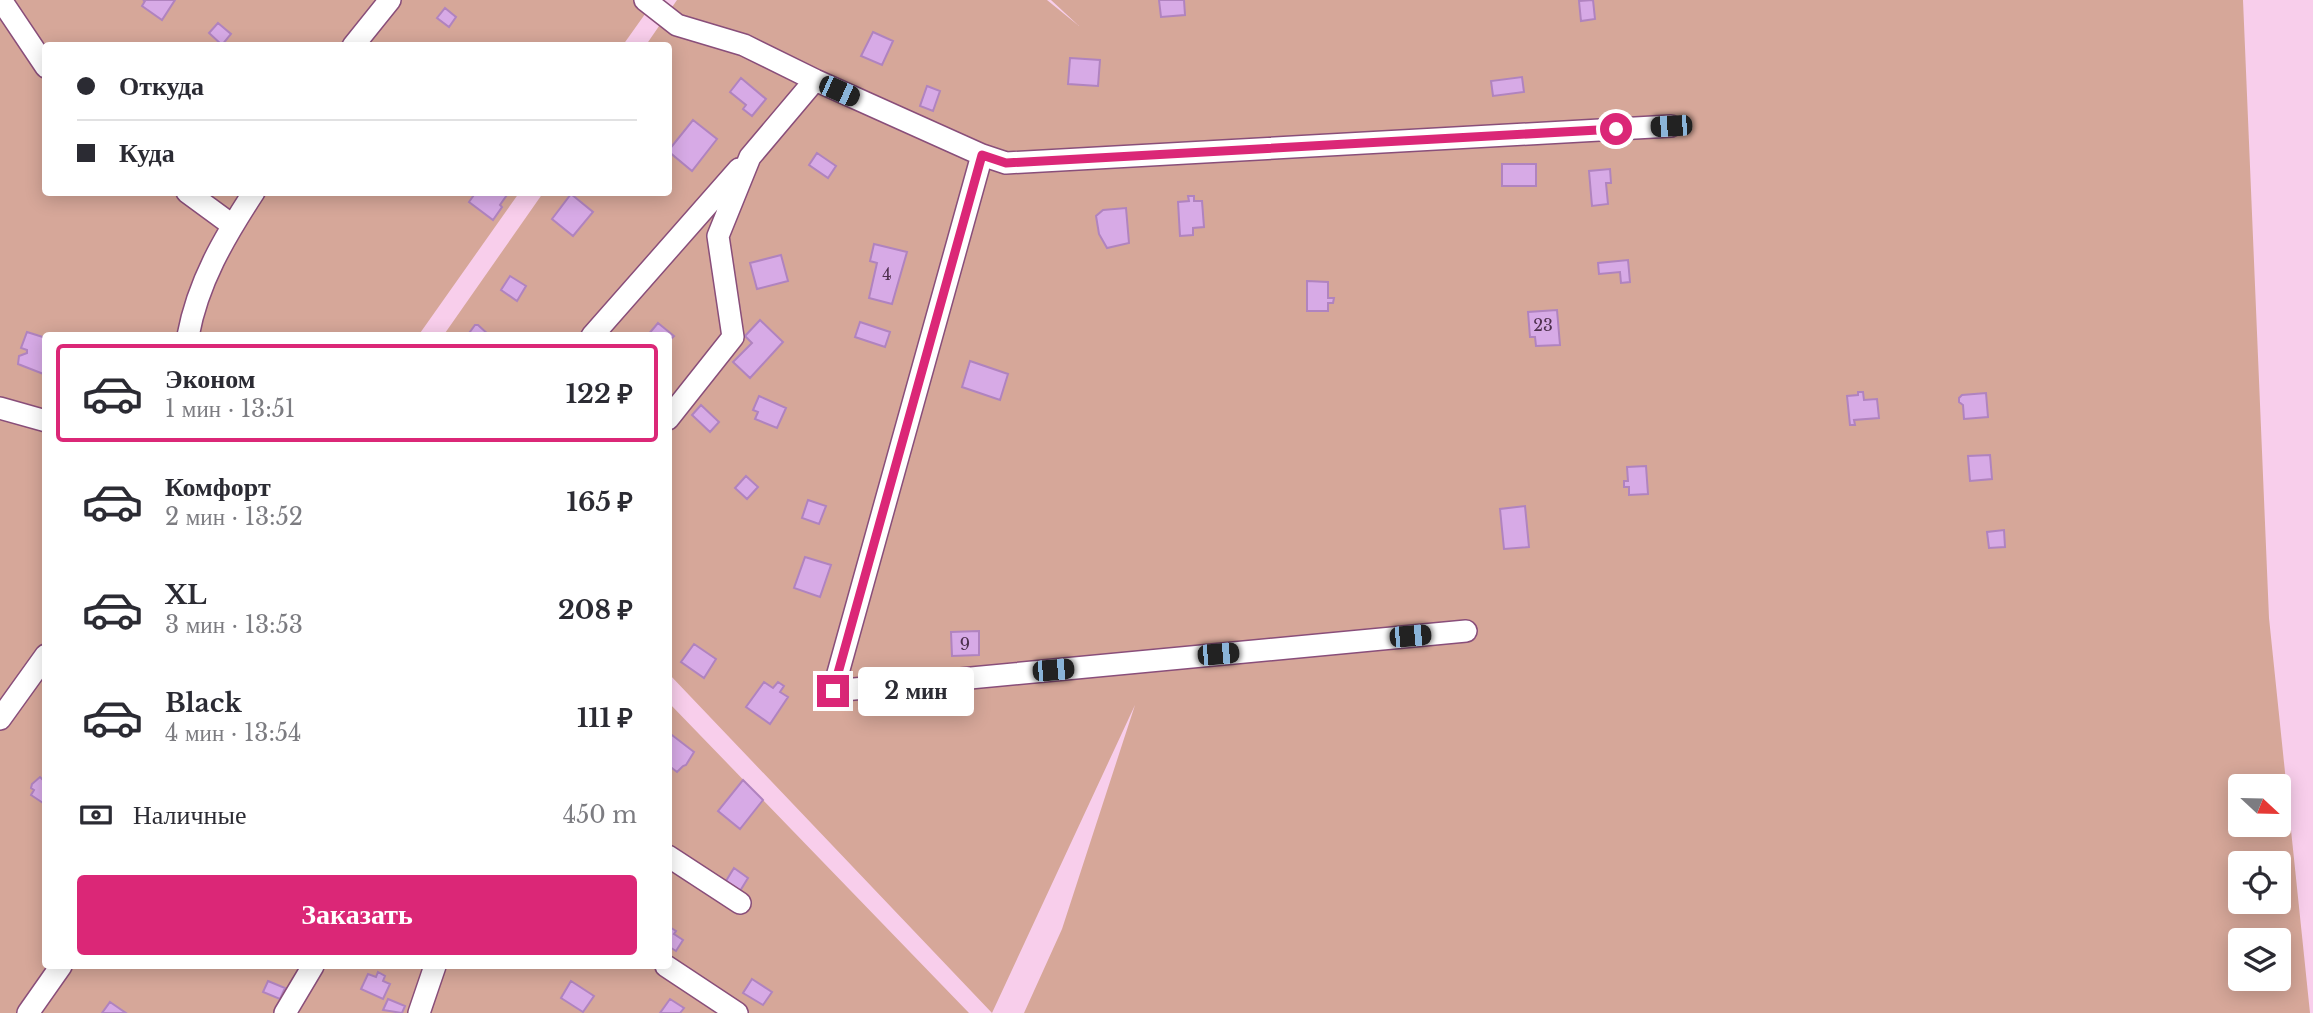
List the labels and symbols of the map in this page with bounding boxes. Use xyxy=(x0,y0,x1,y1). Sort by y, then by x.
car xyxy=(816,73,863,109)
route start xyxy=(1600,113,1632,145)
car xyxy=(1650,114,1693,138)
house number: 4 xyxy=(882,264,892,284)
house number: 23 xyxy=(1533,315,1553,335)
car xyxy=(1389,624,1432,648)
house number: 9 xyxy=(960,634,970,654)
car xyxy=(1197,642,1240,666)
car xyxy=(1032,658,1075,682)
callout: 2 мин xyxy=(858,666,973,716)
route end xyxy=(817,675,849,707)
north arrow xyxy=(2228,774,2291,836)

